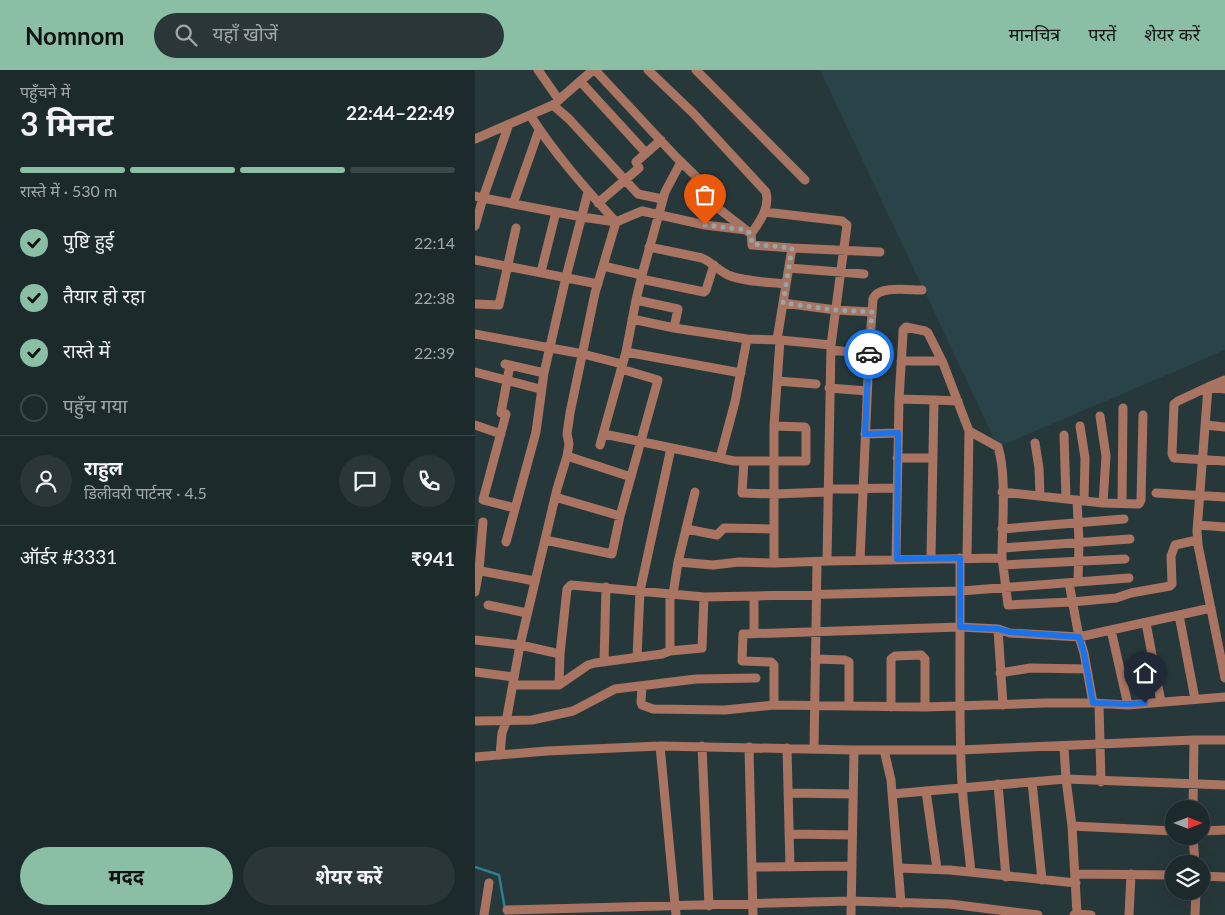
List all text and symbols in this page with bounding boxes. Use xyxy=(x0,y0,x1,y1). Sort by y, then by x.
search box xyxy=(154,13,504,58)
text: Nomnom xyxy=(25,21,124,50)
icon: search xyxy=(172,21,200,49)
text: यहाँ खोजें xyxy=(212,22,278,45)
text: मानचित्र xyxy=(1009,23,1060,45)
text: परतें xyxy=(1088,23,1116,45)
text: शेयर करें xyxy=(1144,23,1200,45)
text: पहुँचने में xyxy=(20,82,70,101)
text: 22:44–22:49 xyxy=(346,101,455,124)
text: 3 मिनट xyxy=(20,104,114,143)
pin xyxy=(684,174,726,225)
text: रास्ते में · 530 m xyxy=(20,181,117,200)
icon: bag xyxy=(691,181,719,209)
icon: check xyxy=(20,229,48,257)
text: पुष्टि हुई xyxy=(63,229,114,252)
text: 22:14 xyxy=(414,233,455,252)
icon: check xyxy=(20,284,48,312)
text: तैयार हो रहा xyxy=(63,284,145,307)
text: 22:38 xyxy=(414,288,455,307)
courier xyxy=(844,329,894,379)
icon: check xyxy=(20,339,48,367)
text: रास्ते में xyxy=(63,339,110,362)
icon: car xyxy=(855,340,883,368)
text: 22:39 xyxy=(414,343,455,362)
text: पहुँच गया xyxy=(63,394,127,417)
button: person xyxy=(20,455,72,507)
button: chat xyxy=(339,455,391,507)
button: phone xyxy=(403,455,455,507)
text: राहुल xyxy=(84,456,123,479)
text: डिलीवरी पार्टनर · 4.5 xyxy=(84,483,207,502)
text: ऑर्डर #3331 xyxy=(20,545,117,568)
text: ₹941 xyxy=(411,547,455,570)
pin xyxy=(1124,652,1166,703)
icon: home xyxy=(1131,659,1159,687)
north arrow xyxy=(1165,800,1210,845)
map controls xyxy=(1165,800,1210,900)
button: मदद xyxy=(20,847,233,905)
button: शेयर करें xyxy=(243,847,455,905)
button: layers xyxy=(1165,855,1210,900)

